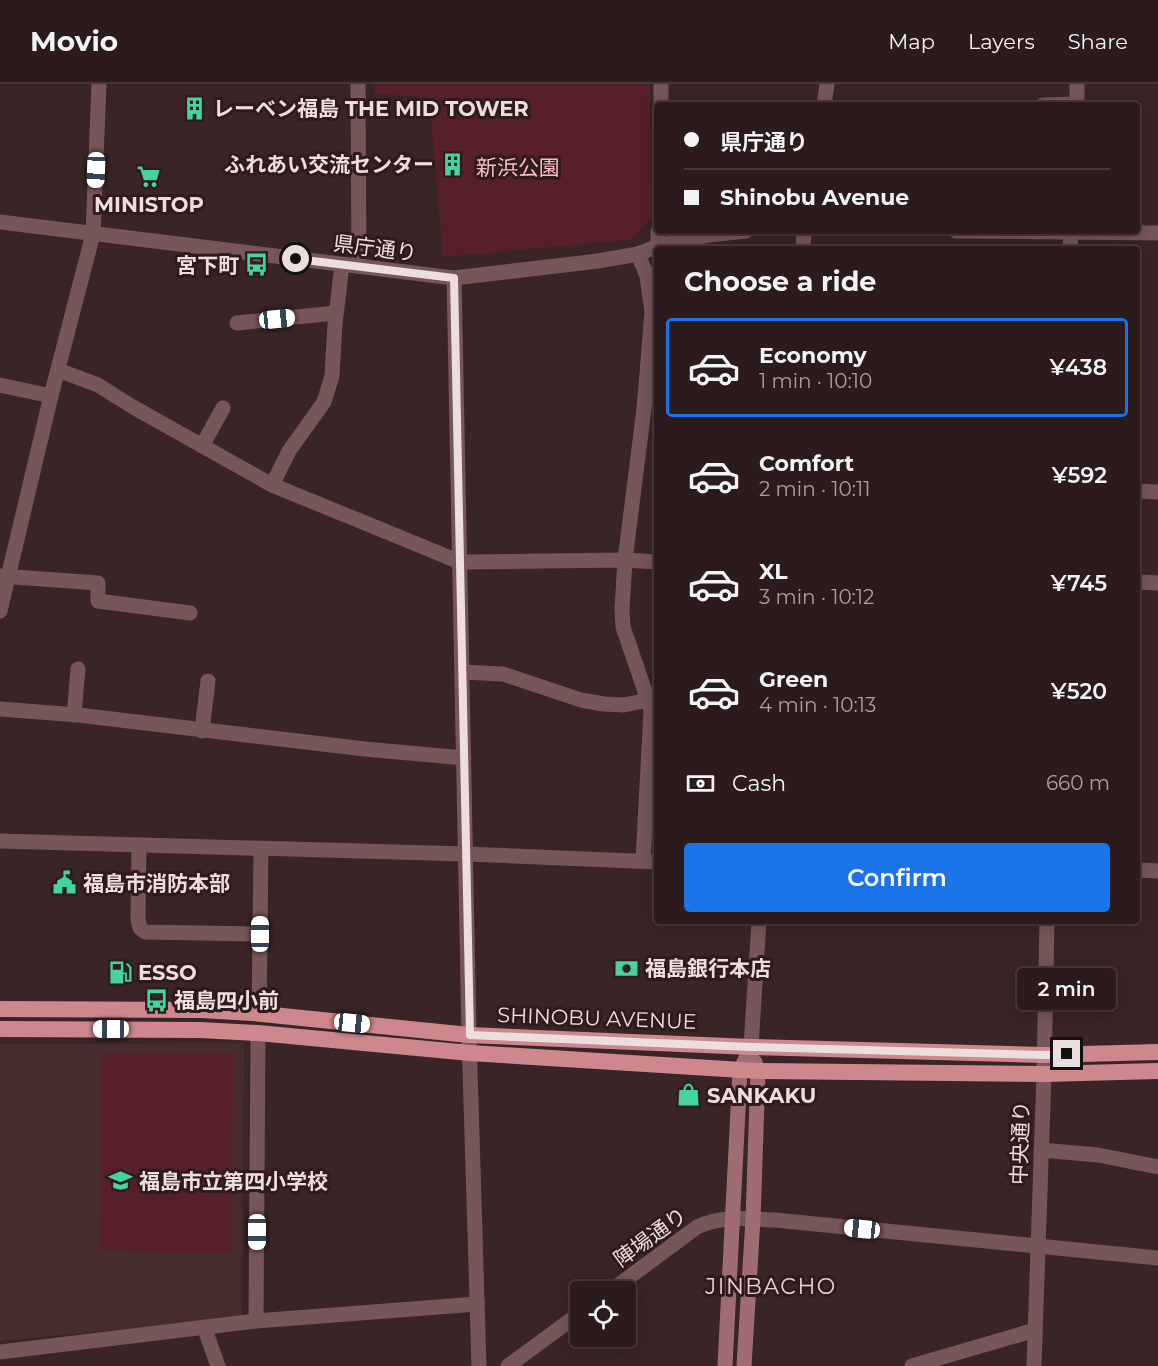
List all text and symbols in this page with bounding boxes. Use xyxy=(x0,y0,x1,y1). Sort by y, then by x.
text: Movio xyxy=(30,24,118,58)
text: Map xyxy=(888,29,935,54)
text: Layers xyxy=(968,29,1035,54)
text: Share xyxy=(1068,29,1128,54)
building icon: レーベン福島 THE MID TOWER xyxy=(182,95,208,121)
place label: レーベン福島 THE MID TOWER xyxy=(213,96,529,121)
text: 県庁通り xyxy=(720,129,808,156)
building icon: ふれあい交流センター xyxy=(439,151,465,177)
car xyxy=(86,152,106,188)
place label: ふれあい交流センター xyxy=(224,152,434,177)
park label: 新浜公園 xyxy=(476,155,560,180)
supermarket icon: MINISTOP xyxy=(136,163,162,189)
text: Shinobu Avenue xyxy=(720,184,909,211)
place label: MINISTOP xyxy=(94,192,204,217)
street label: 県庁通り xyxy=(332,230,418,266)
route start xyxy=(282,245,309,272)
bus stop icon: 宮下町 xyxy=(244,252,270,278)
place label: 宮下町 xyxy=(176,253,239,278)
text: Choose a ride xyxy=(684,265,876,298)
car xyxy=(258,308,296,330)
icon: car xyxy=(687,341,741,395)
text: Economy xyxy=(759,342,867,369)
text: ¥438 xyxy=(1049,354,1107,381)
text: 1 min · 10:10 xyxy=(759,369,872,393)
icon: car xyxy=(687,449,741,503)
text: Comfort xyxy=(759,450,854,477)
text: ¥592 xyxy=(1052,462,1107,489)
text: 2 min · 10:11 xyxy=(759,477,870,501)
icon: car xyxy=(687,557,741,611)
text: XL xyxy=(759,558,788,585)
text: ¥745 xyxy=(1051,570,1107,597)
text: 3 min · 10:12 xyxy=(759,585,874,609)
icon: car xyxy=(687,665,741,719)
text: Green xyxy=(759,666,828,693)
text: ¥520 xyxy=(1051,678,1107,705)
text: 4 min · 10:13 xyxy=(759,693,876,717)
icon: cash xyxy=(684,767,717,800)
text: Cash xyxy=(732,770,786,797)
text: 660 m xyxy=(1046,771,1110,795)
button: Confirm xyxy=(684,843,1110,912)
public building icon: 福島市消防本部 xyxy=(52,870,78,896)
place label: 福島市消防本部 xyxy=(83,871,230,896)
car xyxy=(251,916,269,952)
bank icon: 福島銀行本店 xyxy=(614,955,640,981)
place label: 福島銀行本店 xyxy=(645,956,771,981)
fuel station icon: ESSO xyxy=(107,959,133,985)
place label: ESSO xyxy=(138,960,197,985)
callout: 2 min xyxy=(1018,967,1116,1009)
text: 2 min xyxy=(1038,977,1095,1001)
bus stop icon: 福島四小前 xyxy=(143,987,169,1013)
place label: 福島四小前 xyxy=(174,988,279,1013)
street label: SHINOBU AVENUE xyxy=(497,1002,697,1034)
car xyxy=(333,1012,371,1034)
car xyxy=(93,1020,129,1038)
route end xyxy=(1053,1040,1080,1067)
shop icon: SANKAKU xyxy=(676,1082,702,1108)
place label: SANKAKU xyxy=(707,1083,816,1108)
street label: 中央通り xyxy=(1006,1101,1034,1185)
school or university icon: 福島市立第四小学校 xyxy=(108,1168,134,1194)
place label: 福島市立第四小学校 xyxy=(139,1169,328,1194)
street label: 陣場通り xyxy=(609,1202,691,1272)
car xyxy=(248,1214,266,1250)
car xyxy=(843,1218,881,1240)
district label: JINBACHO xyxy=(704,1273,837,1300)
map controls xyxy=(570,1281,636,1347)
button: locate xyxy=(570,1281,636,1347)

